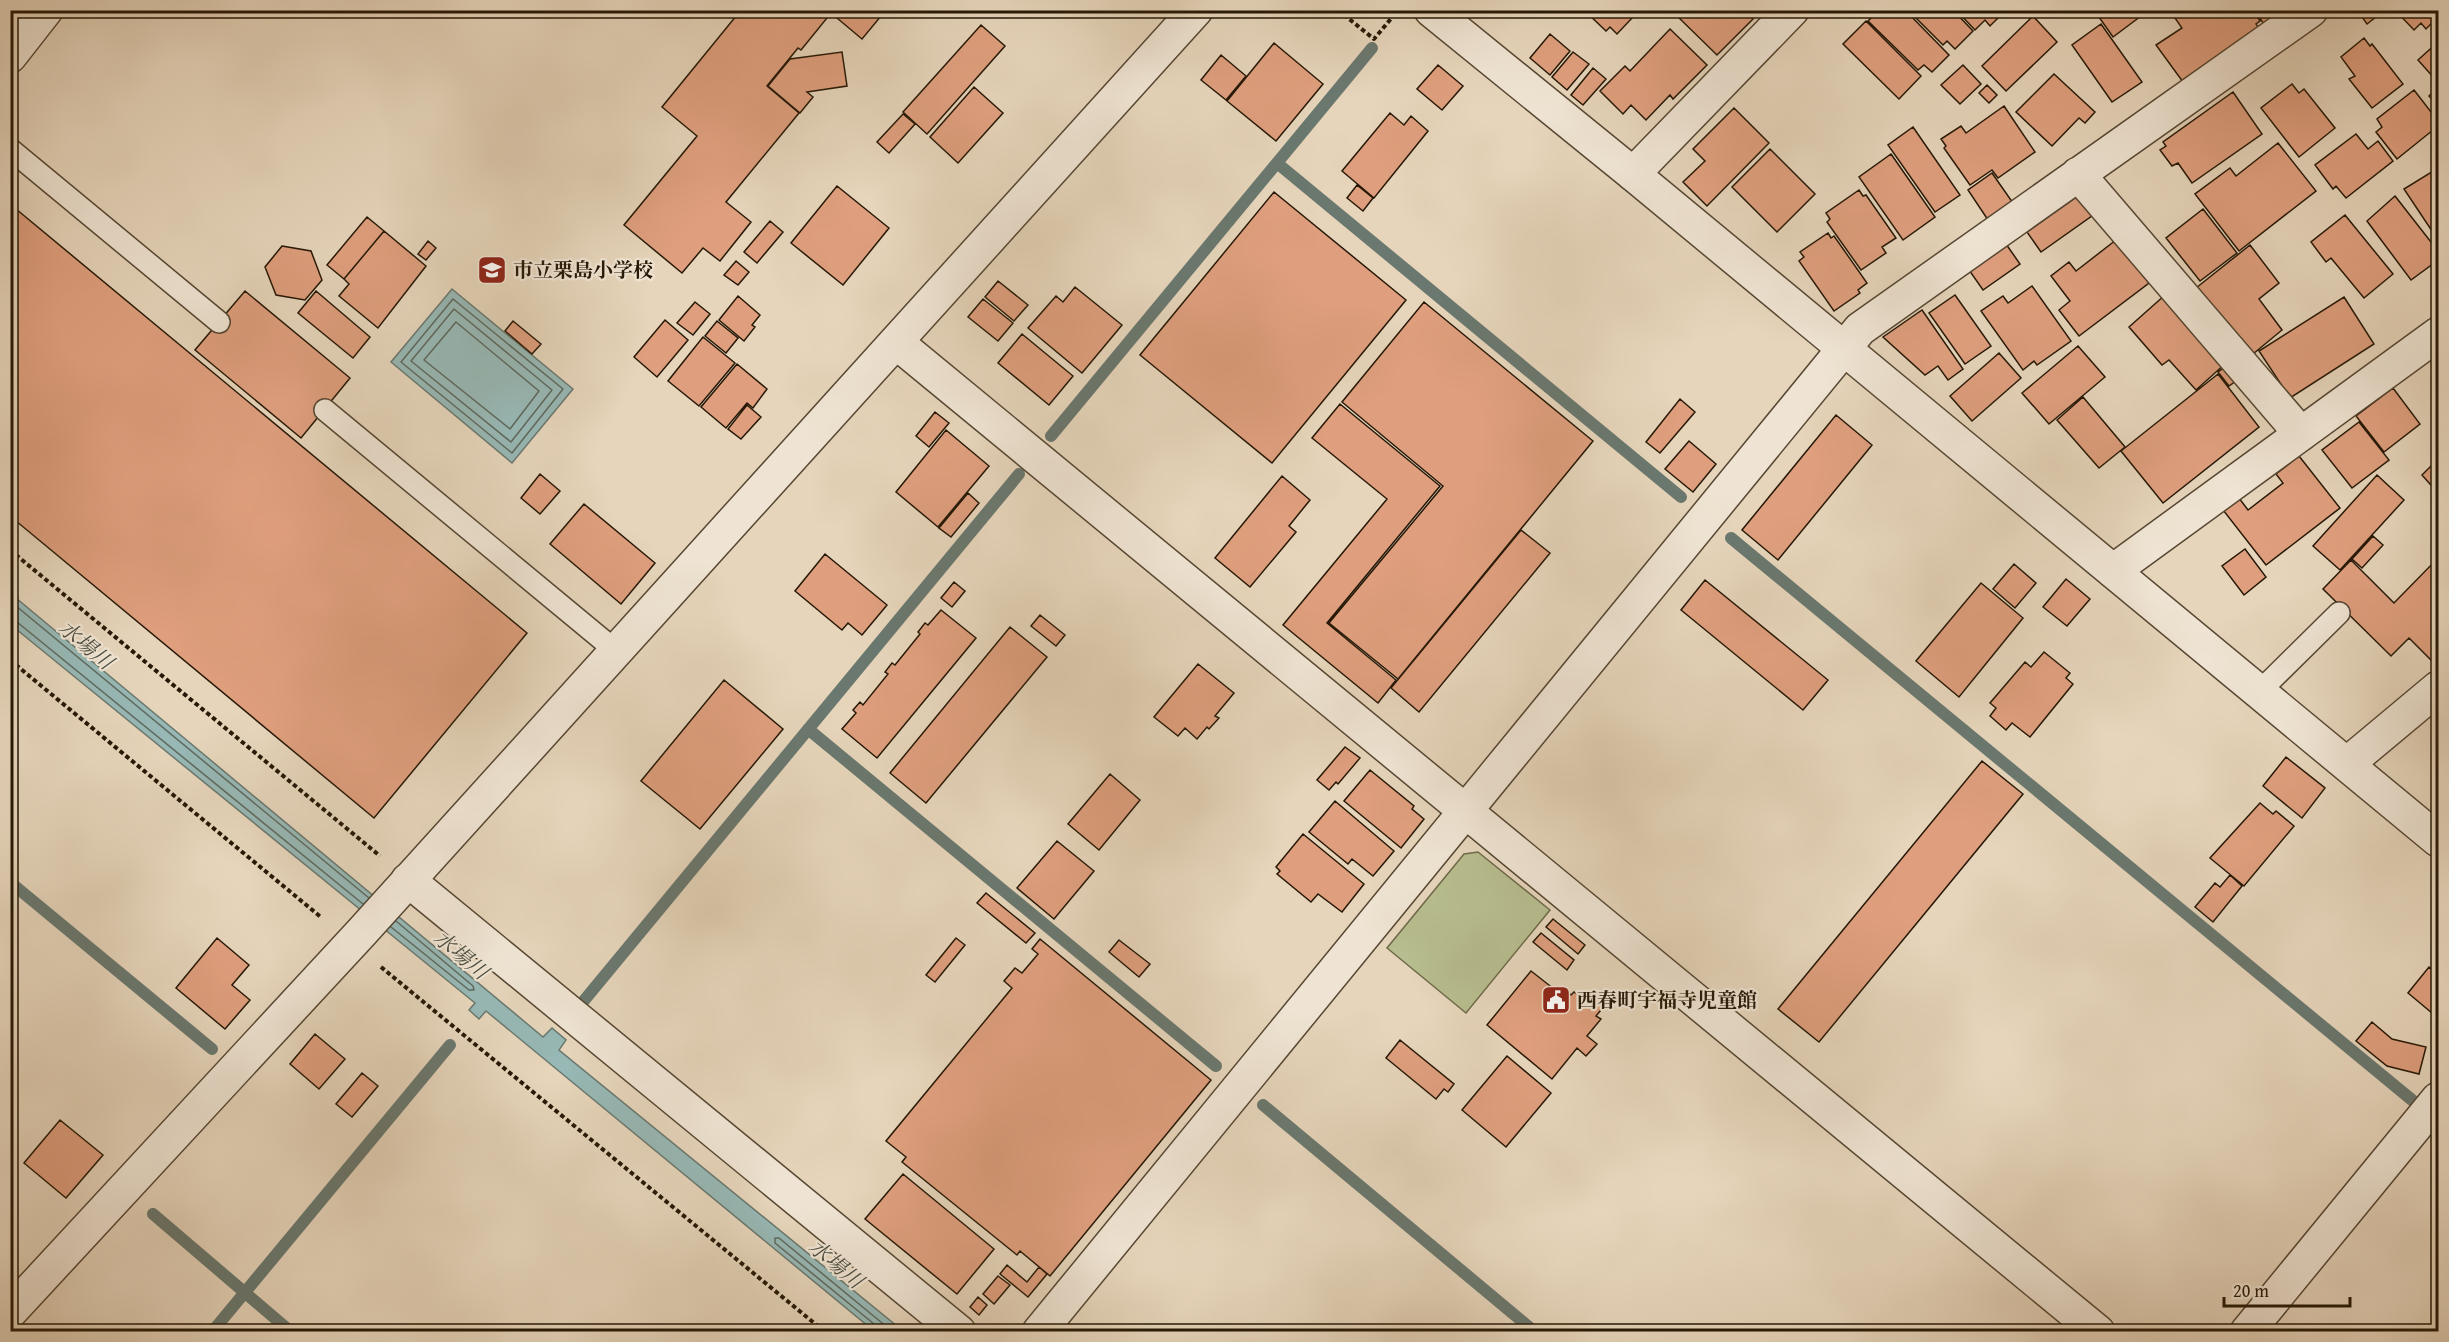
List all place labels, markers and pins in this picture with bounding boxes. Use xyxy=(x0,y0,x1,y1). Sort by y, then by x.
school or university icon: 市立栗島小学校 xyxy=(476,254,508,286)
place label: 市立栗島小学校 xyxy=(513,255,653,284)
public building icon: 西春町宇福寺児童館 xyxy=(1540,984,1572,1016)
place label: 西春町宇福寺児童館 xyxy=(1577,985,1757,1014)

